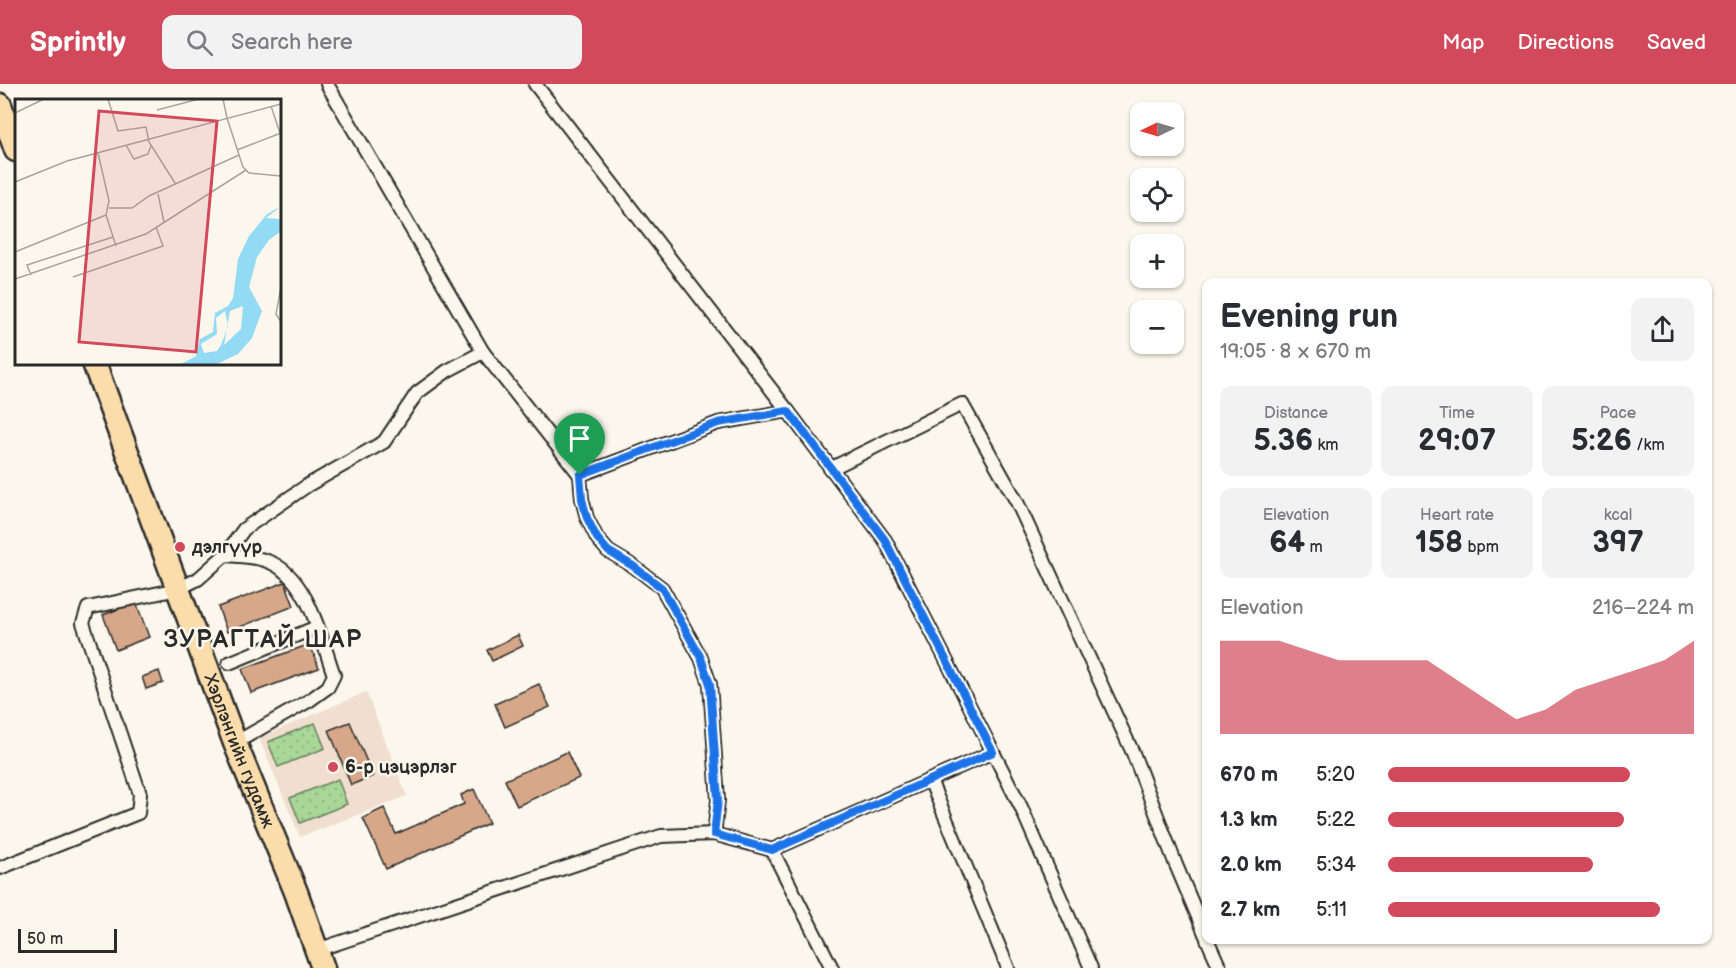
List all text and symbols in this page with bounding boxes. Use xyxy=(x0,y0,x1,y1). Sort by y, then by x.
search box xyxy=(162,15,582,69)
text: Sprintly xyxy=(30,26,126,59)
icon: search xyxy=(183,26,216,59)
text: Search here xyxy=(231,29,353,56)
text: Map xyxy=(1442,30,1485,55)
text: Directions xyxy=(1518,30,1614,55)
text: Saved xyxy=(1647,30,1706,55)
inset map xyxy=(15,99,280,364)
north arrow xyxy=(1130,102,1184,156)
map controls xyxy=(1130,102,1184,354)
button: locate xyxy=(1130,168,1184,222)
button: + xyxy=(1130,234,1184,288)
text: Evening run xyxy=(1220,297,1398,337)
button: share xyxy=(1631,298,1694,361)
button: − xyxy=(1130,300,1184,354)
text: 19:05 · 8 × 670 m xyxy=(1220,340,1371,364)
text: Distance xyxy=(1264,404,1328,423)
text: Time xyxy=(1439,404,1475,423)
text: Pace xyxy=(1600,404,1636,423)
pin xyxy=(554,413,605,475)
icon: arrive xyxy=(563,422,596,455)
text: 5.36 xyxy=(1253,423,1313,459)
text: 29:07 xyxy=(1418,423,1496,459)
text: 5:26 xyxy=(1571,423,1632,459)
text: km xyxy=(1313,436,1339,455)
text: /km xyxy=(1632,436,1665,455)
text: Elevation xyxy=(1263,506,1329,525)
text: Heart rate xyxy=(1420,506,1494,525)
text: kcal xyxy=(1604,506,1632,525)
text: 64 xyxy=(1269,525,1305,561)
text: 158 xyxy=(1415,525,1463,561)
text: 397 xyxy=(1592,525,1644,561)
place label: дэлгүүр xyxy=(191,537,262,558)
text: m xyxy=(1305,538,1323,557)
text: bpm xyxy=(1463,538,1499,557)
marker: дэлгүүр xyxy=(173,540,187,554)
text: Elevation xyxy=(1220,596,1303,620)
text: 216–224 m xyxy=(1592,596,1694,620)
district label: ЗУРАГТАЙ ШАР xyxy=(163,623,363,654)
street label: Хэрлэнгийн гудамж xyxy=(199,671,279,831)
place label: 6-р цэцэрлэг xyxy=(345,757,457,778)
marker: 6-р цэцэрлэг xyxy=(326,760,340,774)
text: 670 m xyxy=(1220,763,1278,787)
text: 5:20 xyxy=(1316,763,1355,787)
text: 1.3 km xyxy=(1220,808,1277,832)
text: 5:22 xyxy=(1316,808,1355,832)
text: 2.0 km xyxy=(1220,853,1282,877)
text: 5:34 xyxy=(1316,853,1356,877)
text: 2.7 km xyxy=(1220,898,1280,922)
text: 5:11 xyxy=(1316,898,1347,922)
scale bar xyxy=(18,926,117,954)
text: 50 m xyxy=(27,930,63,949)

